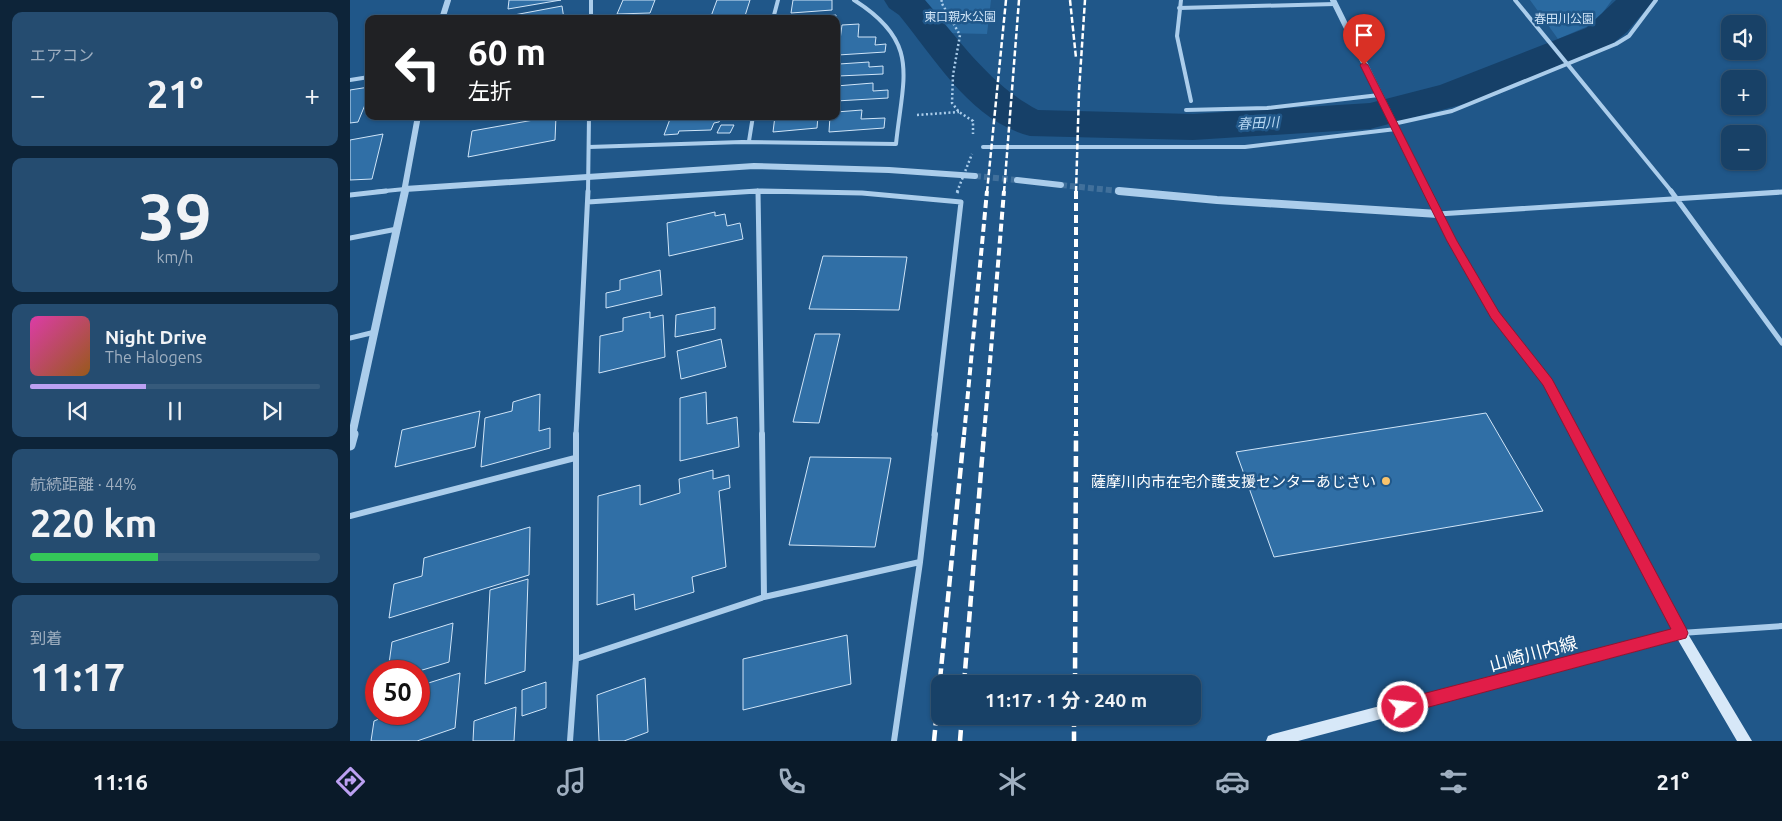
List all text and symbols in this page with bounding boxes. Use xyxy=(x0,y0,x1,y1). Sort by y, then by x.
park label: 東口親水公園 xyxy=(924,10,996,23)
park label: 春田川公園 xyxy=(1534,12,1594,25)
pin xyxy=(1343,14,1385,65)
map controls xyxy=(1721,15,1766,170)
button: sound xyxy=(1721,15,1766,60)
icon: arrive xyxy=(1350,21,1378,49)
text: 60 m xyxy=(468,32,546,72)
icon: left xyxy=(385,35,450,100)
text: エアコン xyxy=(30,46,94,64)
button: + xyxy=(1721,70,1766,115)
text: 21° xyxy=(147,73,203,115)
text: 左折 xyxy=(468,78,512,103)
text: − xyxy=(30,79,46,110)
text: + xyxy=(304,79,320,110)
water label: 春田川 xyxy=(1237,114,1281,132)
button: − xyxy=(1721,125,1766,170)
text: 39 xyxy=(138,179,212,252)
text: km/h xyxy=(157,248,193,266)
text: Night Drive xyxy=(105,326,207,348)
text: The Halogens xyxy=(105,348,203,366)
icon: previous xyxy=(64,397,92,425)
icon: pause xyxy=(161,397,189,425)
icon: next xyxy=(258,397,286,425)
place label: 薩摩川内市在宅介護支援センターあじさい xyxy=(1091,473,1376,490)
text: 航続距離 · 44% xyxy=(30,475,137,493)
marker: 薩摩川内市在宅介護支援センターあじさい xyxy=(1380,475,1392,487)
text: 220 km xyxy=(30,502,157,544)
text: 到着 xyxy=(30,629,62,647)
street label: 山崎川内線 xyxy=(1487,632,1579,674)
text: 11:17 xyxy=(30,656,125,698)
speed limit sign: 50 xyxy=(365,660,430,725)
position arrow xyxy=(1376,680,1428,732)
text: 11:17 · 1 分 · 240 m xyxy=(985,689,1147,711)
icon: directions xyxy=(333,764,368,799)
icon: music xyxy=(554,764,589,799)
icon: phone xyxy=(774,764,809,799)
icon: climate xyxy=(995,764,1030,799)
icon: car xyxy=(1215,764,1250,799)
icon: filters xyxy=(1436,764,1471,799)
text: 11:16 xyxy=(93,769,148,794)
text: 21° xyxy=(1657,769,1689,794)

